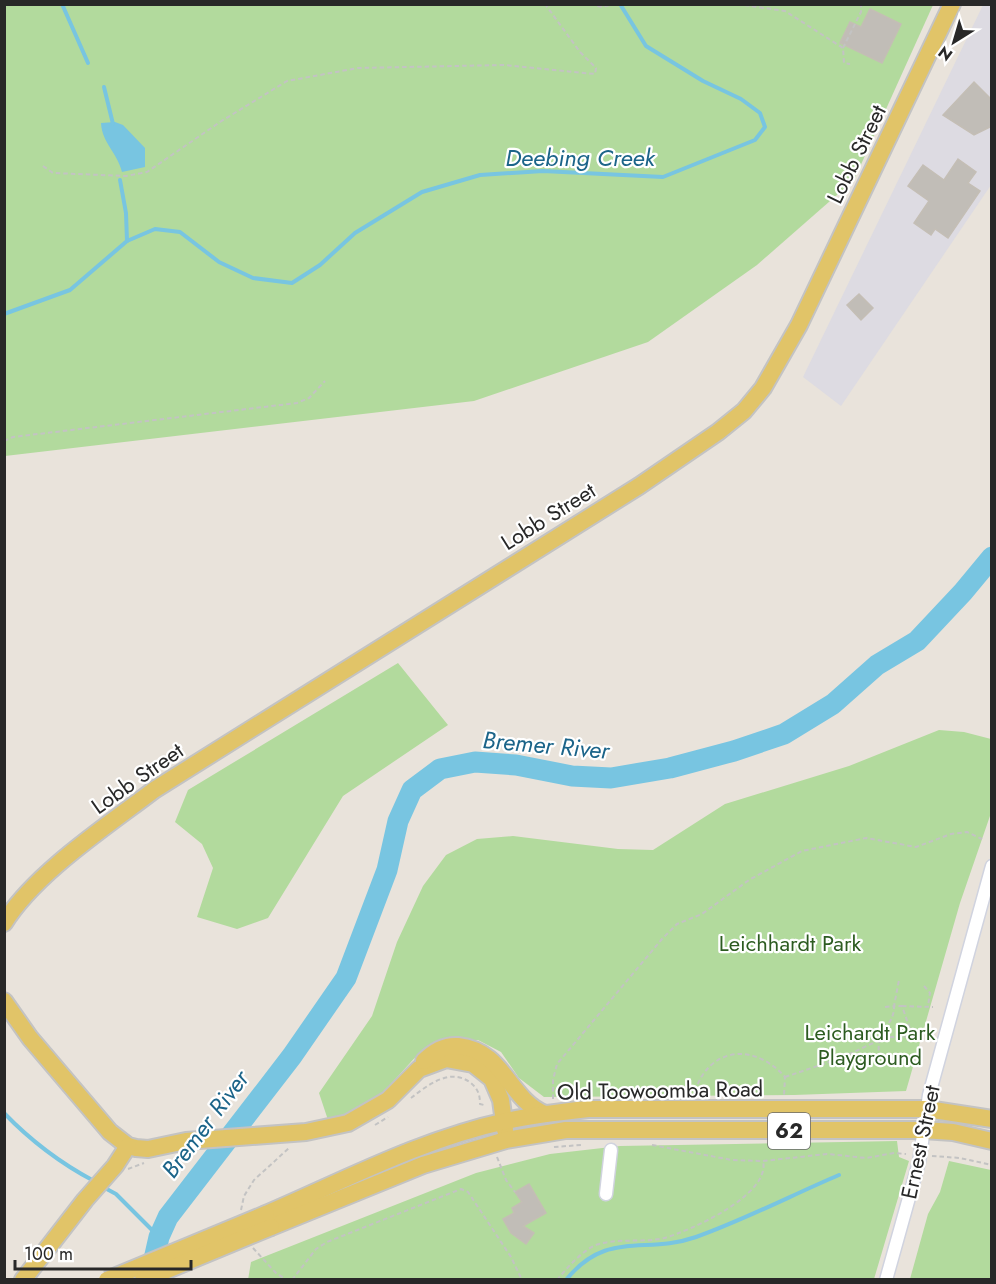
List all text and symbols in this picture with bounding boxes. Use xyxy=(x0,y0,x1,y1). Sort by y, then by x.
north arrow xyxy=(924,12,984,72)
text: N xyxy=(933,41,957,67)
street label: Lobb Street xyxy=(818,99,894,209)
water label: Deebing Creek xyxy=(505,140,657,175)
street label: Lobb Street xyxy=(495,474,602,558)
water label: Bremer River xyxy=(481,722,613,768)
street label: Lobb Street xyxy=(84,734,190,822)
park label: Leichhardt Park xyxy=(719,927,861,959)
park label: Leichardt Park Playground xyxy=(805,1016,936,1073)
water label: Bremer River xyxy=(153,1061,258,1185)
street label: Old Toowoomba Road xyxy=(557,1072,763,1108)
street label: Ernest Street xyxy=(892,1081,948,1202)
road number: 62 xyxy=(768,1113,810,1149)
scale bar xyxy=(15,1233,190,1271)
text: 100 m xyxy=(24,1241,73,1267)

